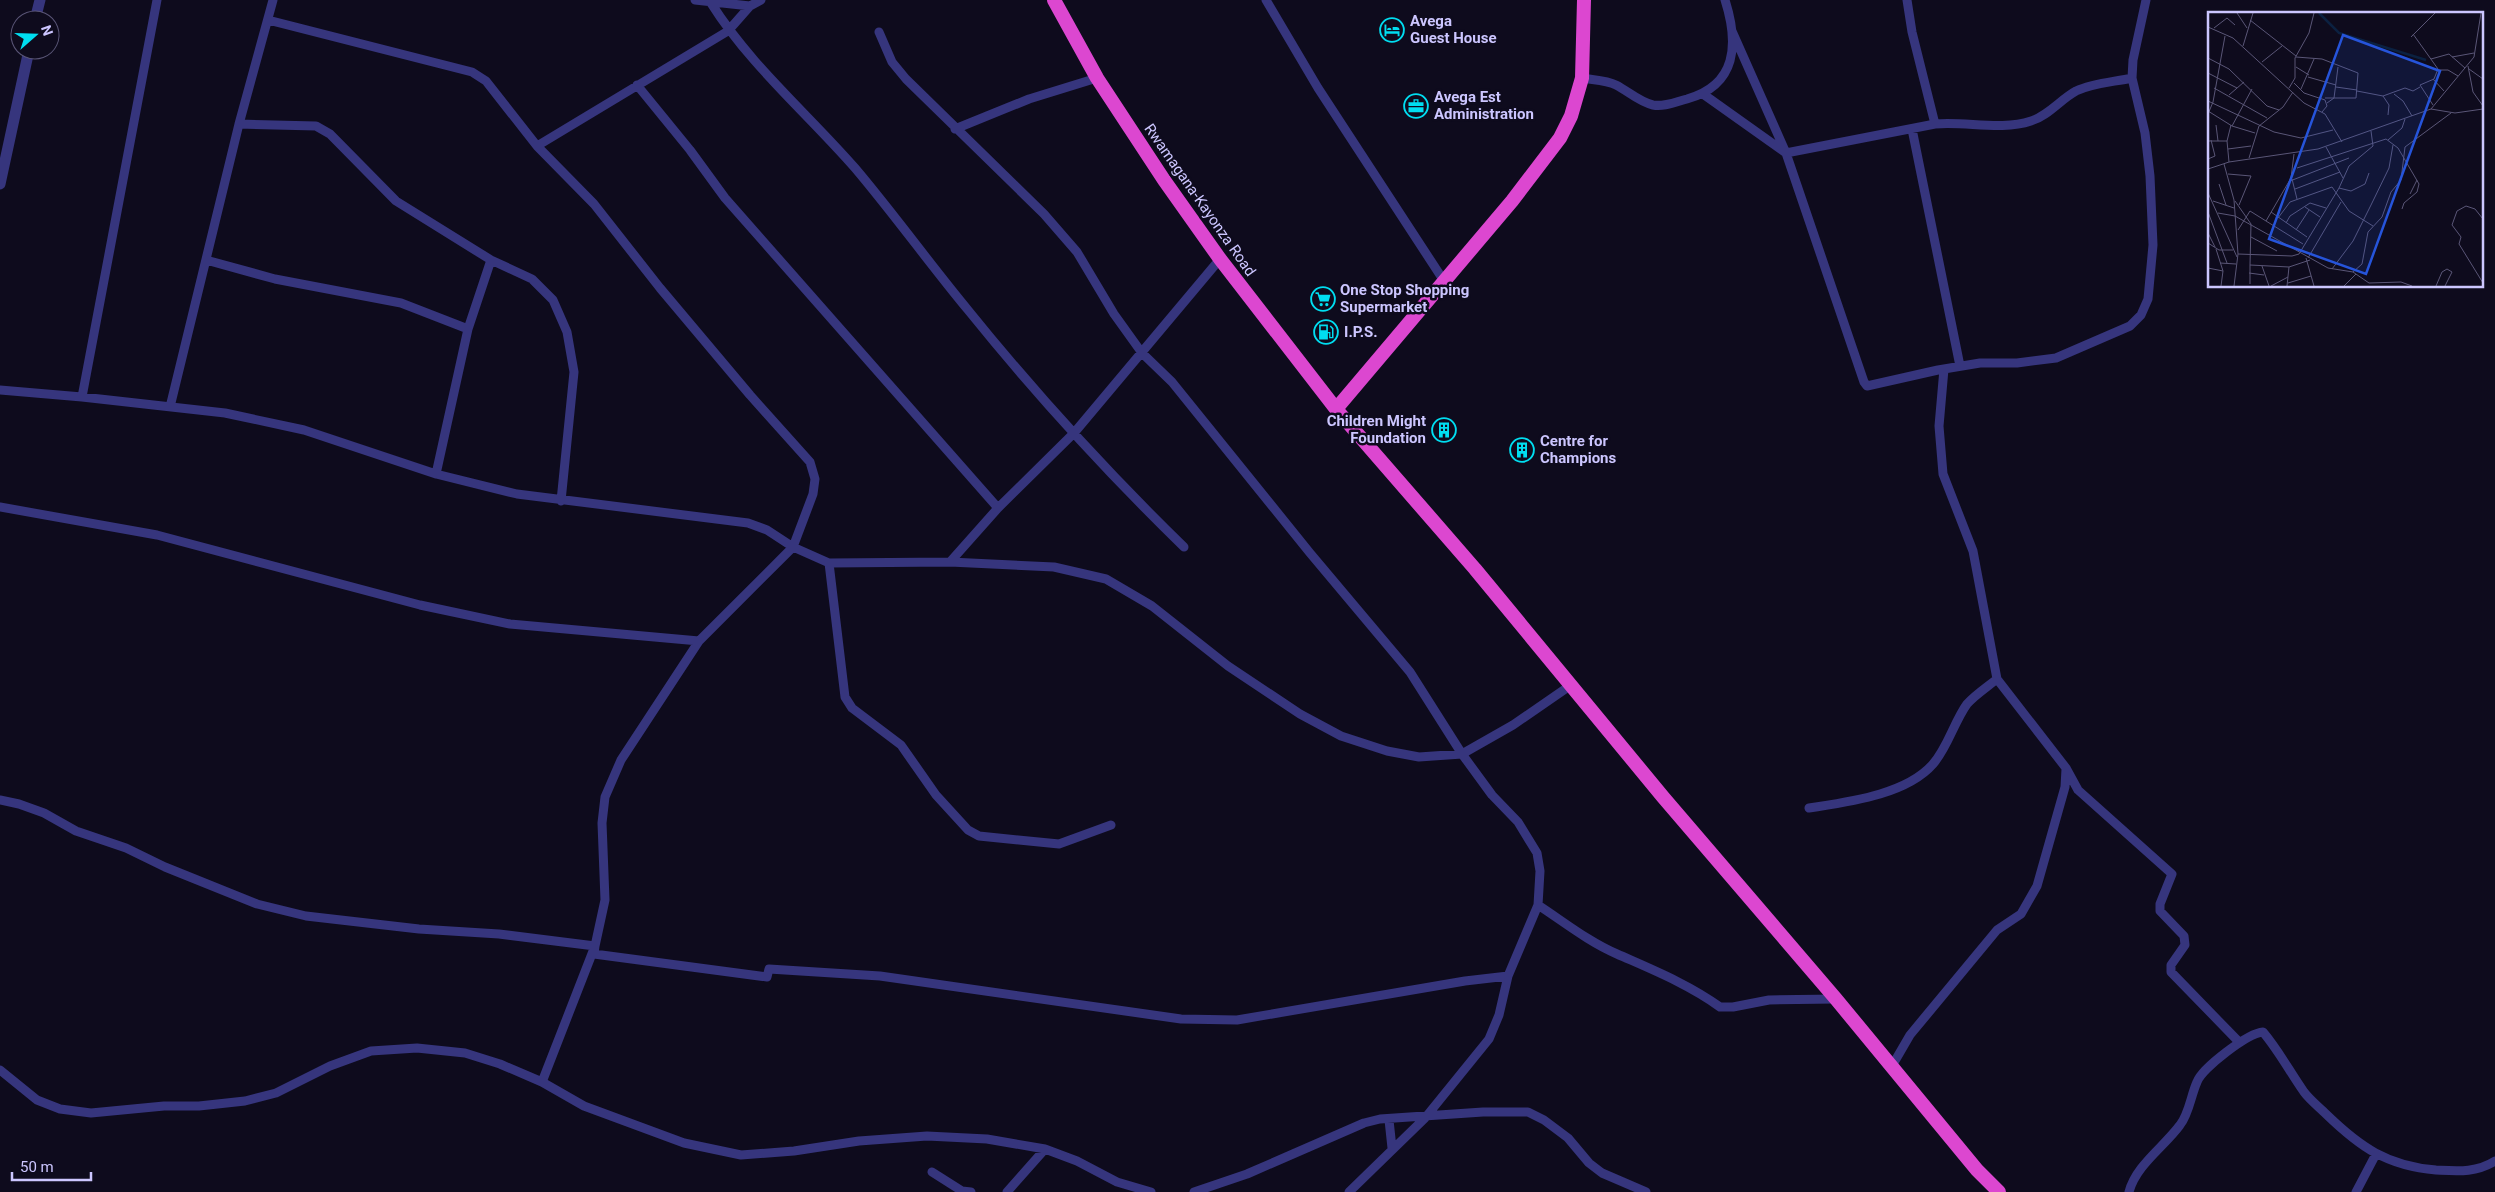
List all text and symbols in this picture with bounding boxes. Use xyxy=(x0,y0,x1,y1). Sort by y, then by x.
north arrow xyxy=(10,10,60,60)
place label: Avega Guest House xyxy=(1410,12,1497,47)
inset map xyxy=(2208,12,2482,288)
hotel icon: Avega Guest House xyxy=(1379,17,1405,43)
text: N xyxy=(38,23,56,38)
place label: Avega Est Administration xyxy=(1434,88,1534,123)
office icon: Avega Est Administration xyxy=(1403,93,1429,119)
street label: Rwamagana-Kayonza Road xyxy=(1140,120,1260,280)
place label: One Stop Shopping Supermarket xyxy=(1340,281,1469,316)
supermarket icon: One Stop Shopping Supermarket xyxy=(1310,286,1336,312)
fuel station icon: I.P.S. xyxy=(1313,319,1339,345)
place label: I.P.S. xyxy=(1344,323,1378,341)
place label: Children Might Foundation xyxy=(1327,412,1426,447)
building icon: Children Might Foundation xyxy=(1431,417,1457,443)
place label: Centre for Champions xyxy=(1540,432,1617,467)
building icon: Centre for Champions xyxy=(1509,437,1535,463)
scale bar xyxy=(12,1150,91,1182)
text: 50 m xyxy=(20,1158,54,1176)

